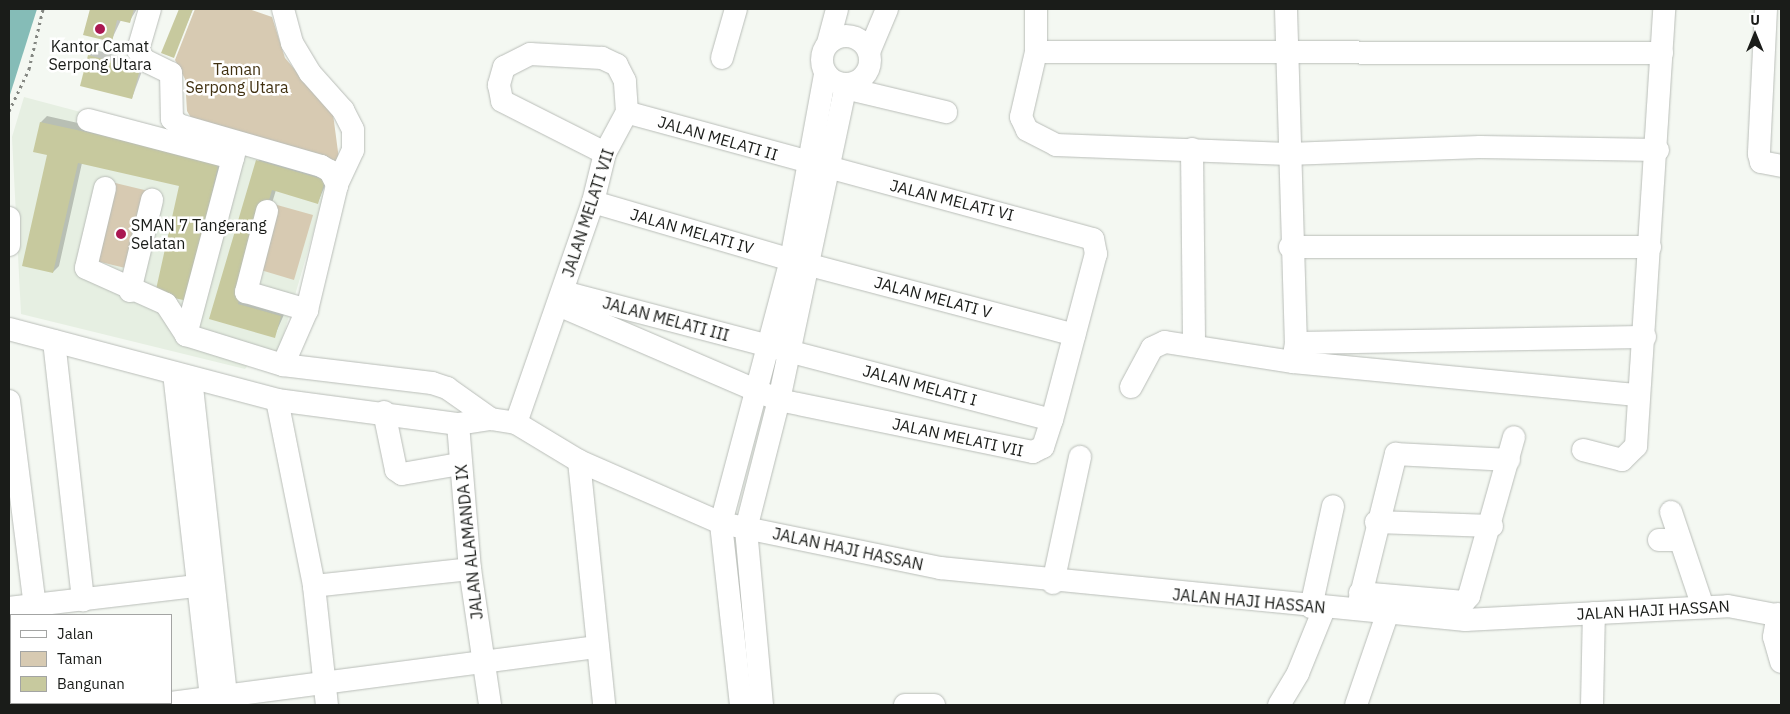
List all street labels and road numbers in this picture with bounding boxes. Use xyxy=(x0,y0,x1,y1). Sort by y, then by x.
street label: JALAN MELATI II xyxy=(656,112,780,164)
street label: JALAN MELATI VII xyxy=(558,147,618,279)
street label: JALAN MELATI VI xyxy=(888,175,1016,225)
street label: JALAN MELATI IV xyxy=(628,204,756,258)
street label: JALAN MELATI V xyxy=(872,272,994,322)
street label: JALAN MELATI III xyxy=(601,293,731,345)
street label: JALAN MELATI I xyxy=(861,361,979,409)
street label: JALAN MELATI VII xyxy=(891,414,1025,460)
street label: JALAN ALAMANDA IX xyxy=(451,463,487,621)
street label: JALAN HAJI HASSAN xyxy=(771,524,925,574)
street label: JALAN HAJI HASSAN xyxy=(1172,585,1326,617)
street label: JALAN HAJI HASSAN xyxy=(1576,596,1730,624)

